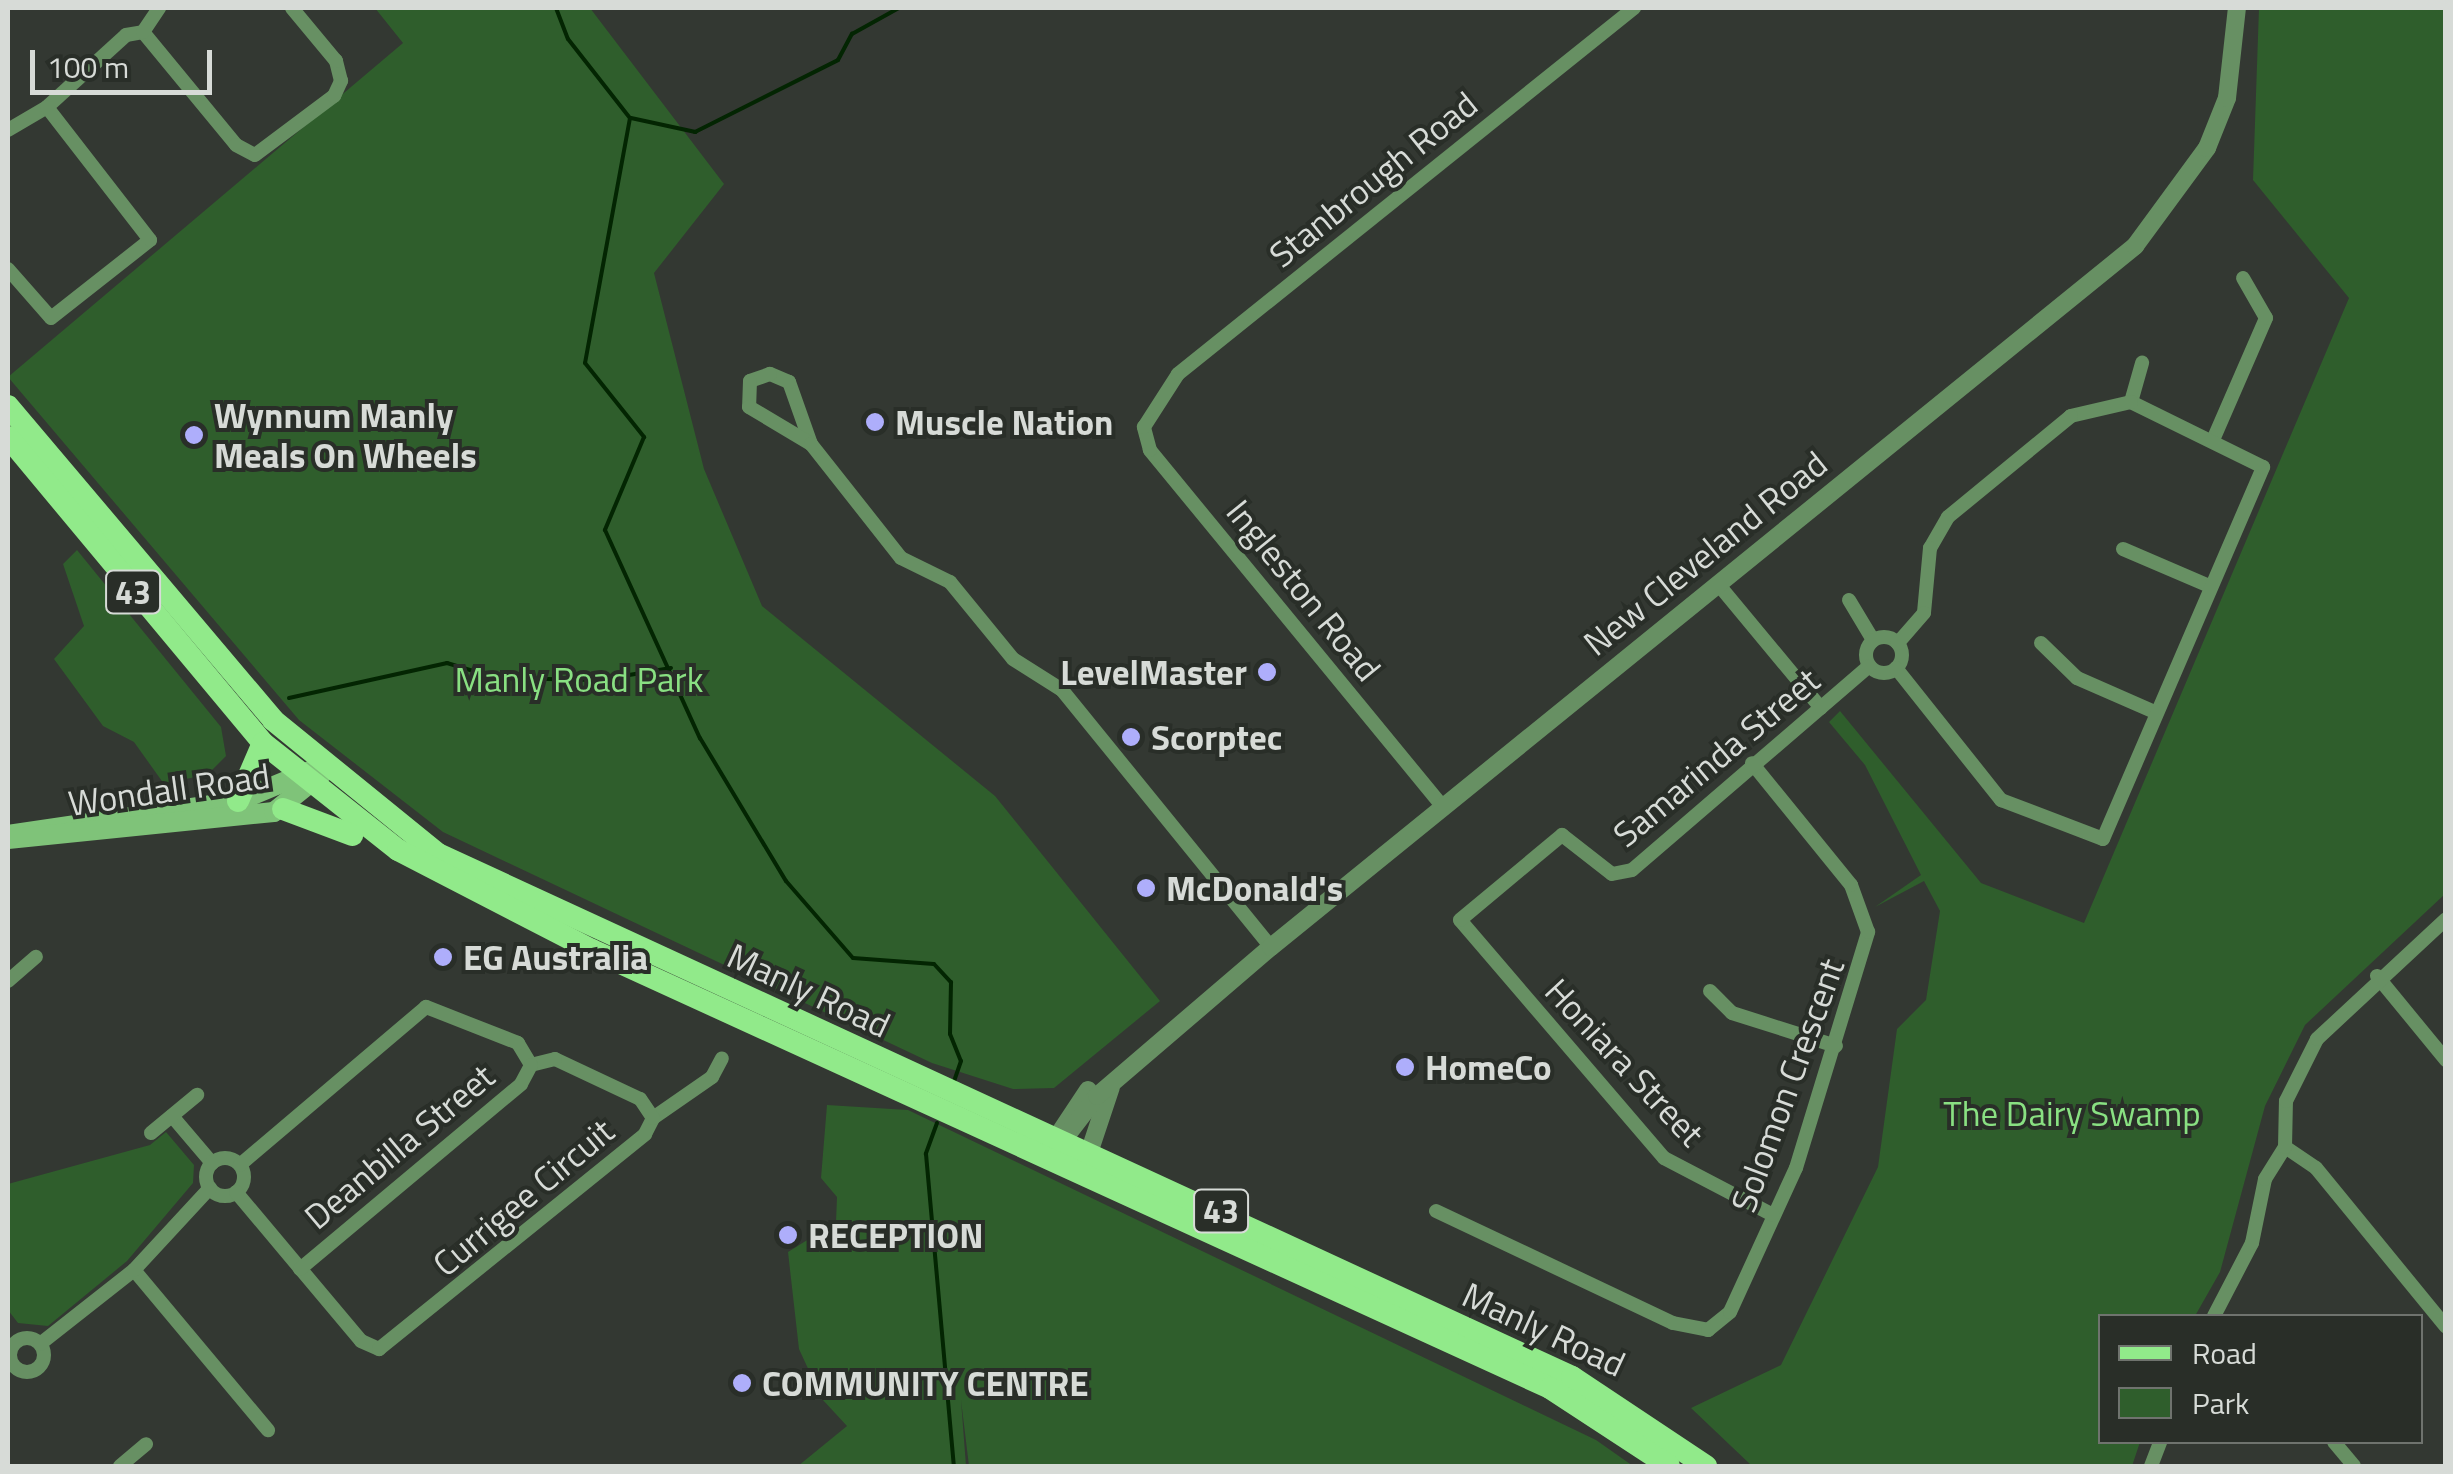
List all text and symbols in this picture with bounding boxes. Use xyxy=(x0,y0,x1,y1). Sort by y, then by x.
scale bar xyxy=(35,30,218,92)
text: 100 m xyxy=(47,44,129,90)
street label: Stanbrough Road xyxy=(1261,83,1485,275)
place label: Wynnum Manly Meals On Wheels xyxy=(214,394,477,476)
place label: Muscle Nation xyxy=(895,401,1113,443)
marker: Muscle Nation xyxy=(864,411,886,433)
marker: Wynnum Manly Meals On Wheels xyxy=(183,424,205,446)
street label: New Cleveland Road xyxy=(1575,442,1835,664)
street label: Ingleston Road xyxy=(1218,491,1390,689)
road number: 43 xyxy=(103,565,163,619)
place label: LevelMaster xyxy=(1060,651,1247,693)
park label: Manly Road Park xyxy=(455,658,703,700)
street label: Samarinda Street xyxy=(1605,659,1827,855)
marker: LevelMaster xyxy=(1256,661,1278,683)
place label: Scorptec xyxy=(1151,716,1282,758)
marker: Scorptec xyxy=(1120,726,1142,748)
street label: Wondall Road xyxy=(65,754,273,824)
place label: McDonald's xyxy=(1166,867,1343,909)
marker: McDonald's xyxy=(1135,877,1157,899)
street label: Manly Road xyxy=(721,934,897,1046)
place label: EG Australia xyxy=(463,936,648,978)
marker: EG Australia xyxy=(432,946,454,968)
street label: Solomon Crescent xyxy=(1722,953,1852,1217)
street label: Honiara Street xyxy=(1537,970,1713,1154)
place label: HomeCo xyxy=(1425,1046,1552,1088)
street label: Deanbilla Street xyxy=(296,1055,502,1237)
marker: HomeCo xyxy=(1394,1056,1416,1078)
park label: The Dairy Swamp xyxy=(1943,1092,2201,1134)
street label: Currigee Circuit xyxy=(424,1109,622,1285)
road number: 43 xyxy=(1191,1184,1251,1238)
place label: RECEPTION xyxy=(808,1214,983,1256)
marker: RECEPTION xyxy=(777,1224,799,1246)
street label: Manly Road xyxy=(1456,1273,1632,1385)
legend xyxy=(2098,1314,2423,1444)
text: Road xyxy=(2192,1330,2257,1376)
place label: COMMUNITY CENTRE xyxy=(762,1362,1089,1404)
marker: COMMUNITY CENTRE xyxy=(731,1372,753,1394)
text: Park xyxy=(2192,1380,2249,1426)

